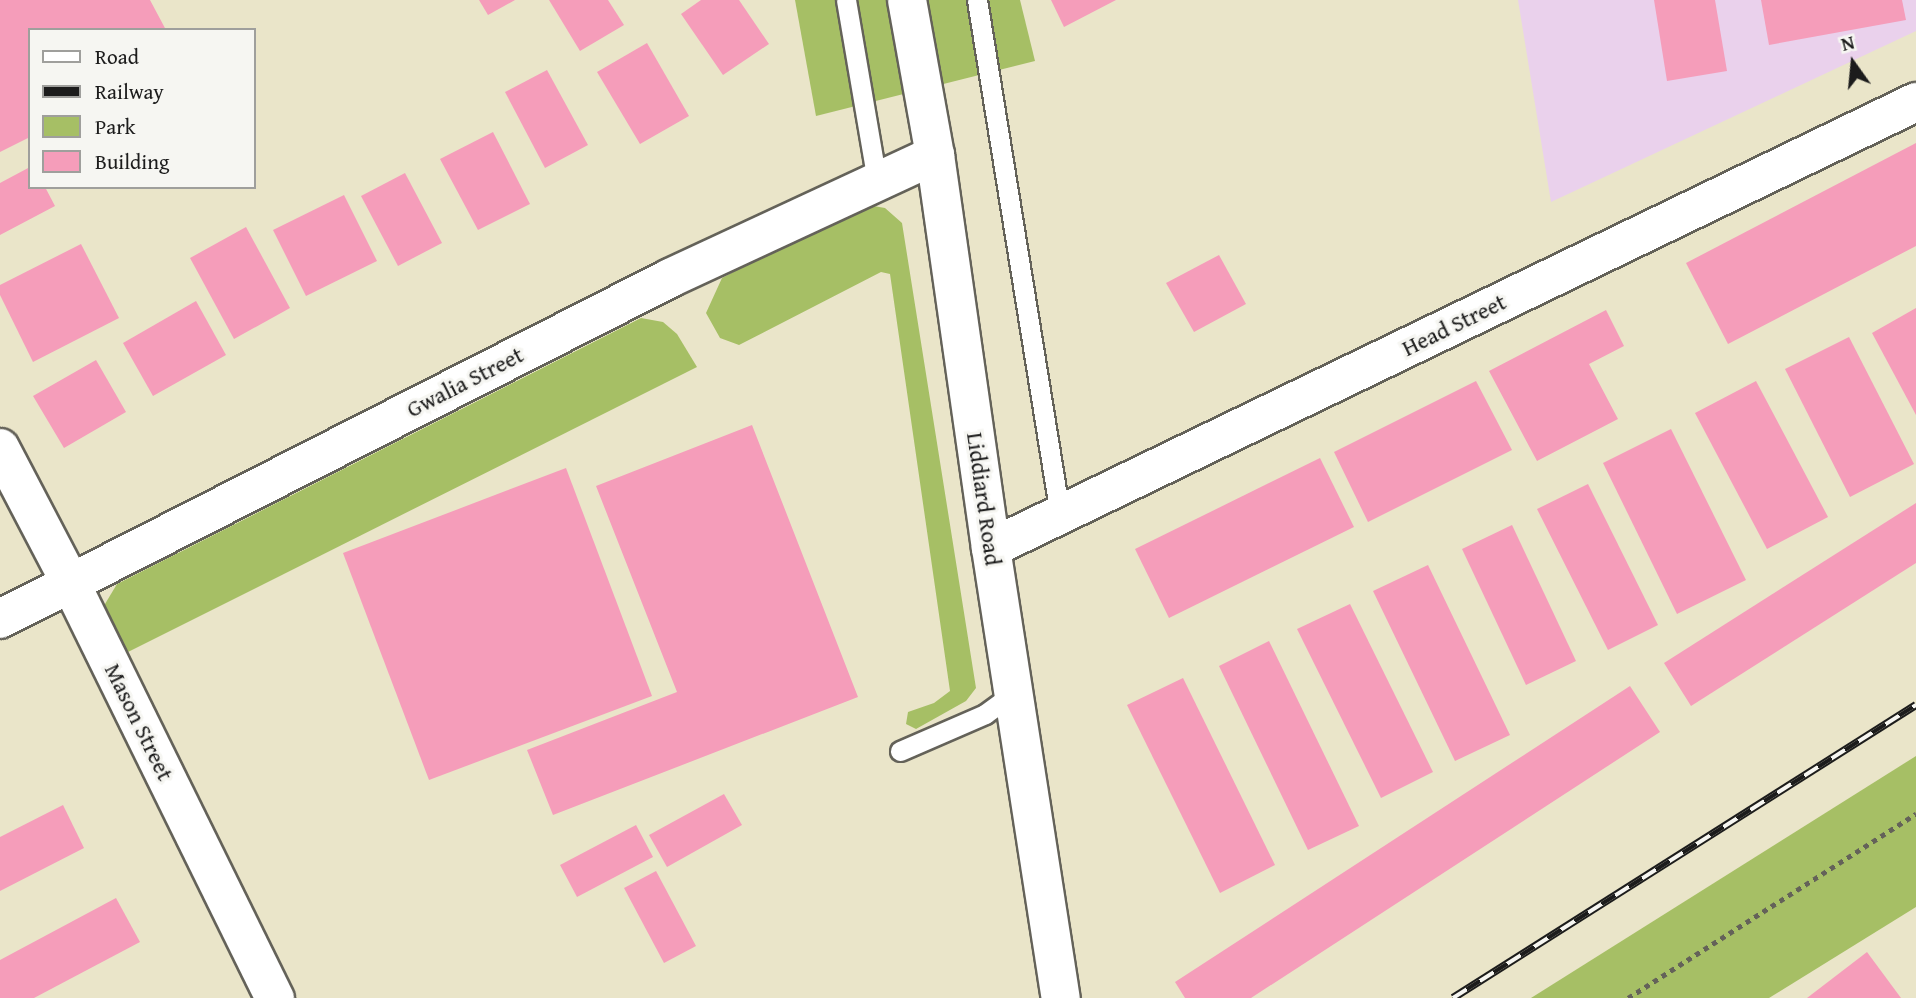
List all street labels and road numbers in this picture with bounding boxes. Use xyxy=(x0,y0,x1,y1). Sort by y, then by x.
street label: Head Street xyxy=(1397,288,1511,362)
street label: Gwalia Street xyxy=(402,341,528,423)
street label: Liddiard Road xyxy=(961,431,1007,567)
street label: Mason Street xyxy=(99,659,179,785)

